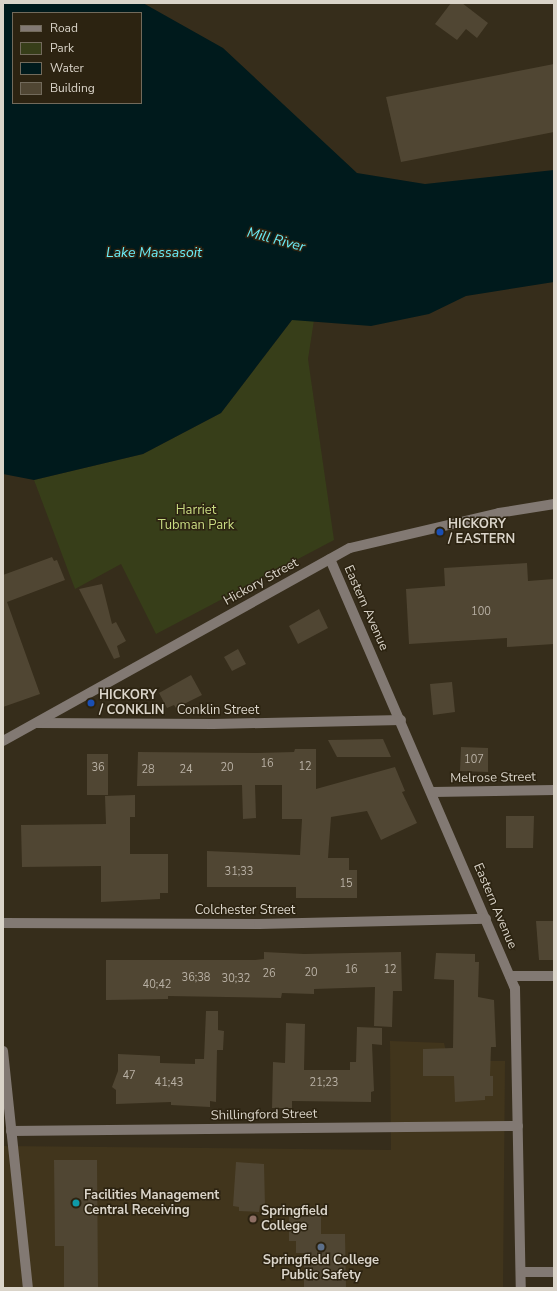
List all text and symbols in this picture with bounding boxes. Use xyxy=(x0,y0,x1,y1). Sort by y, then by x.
legend xyxy=(12,12,142,104)
text: Road xyxy=(50,20,78,36)
text: Park xyxy=(50,40,74,56)
text: Water xyxy=(50,60,84,76)
text: Building xyxy=(50,80,95,96)
water label: Mill River xyxy=(245,224,307,256)
water label: Lake Massasoit xyxy=(106,245,202,261)
park label: Harriet Tubman Park xyxy=(158,503,234,534)
place label: HICKORY / EASTERN xyxy=(448,517,515,548)
marker: HICKORY / EASTERN xyxy=(435,527,445,537)
street label: Hickory Street xyxy=(221,555,301,609)
street label: Eastern Avenue xyxy=(340,563,392,653)
house number: 100 xyxy=(471,605,491,619)
place label: HICKORY / CONKLIN xyxy=(99,688,164,719)
marker: HICKORY / CONKLIN xyxy=(86,698,96,708)
street label: Conklin Street xyxy=(177,702,259,718)
house number: 107 xyxy=(464,753,484,767)
house number: 16 xyxy=(260,757,274,771)
house number: 12 xyxy=(298,760,312,774)
house number: 36 xyxy=(91,761,105,775)
house number: 20 xyxy=(220,761,234,775)
house number: 28 xyxy=(141,763,155,777)
house number: 24 xyxy=(179,763,193,777)
street label: Melrose Street xyxy=(450,769,536,787)
street label: Eastern Avenue xyxy=(470,861,520,951)
house number: 31;33 xyxy=(225,865,253,879)
house number: 15 xyxy=(339,877,353,891)
street label: Colchester Street xyxy=(195,902,295,918)
house number: 16 xyxy=(344,963,358,977)
house number: 12 xyxy=(383,963,397,977)
house number: 20 xyxy=(304,966,318,980)
house number: 26 xyxy=(262,967,276,981)
house number: 36;38 xyxy=(182,971,210,985)
house number: 30;32 xyxy=(222,972,250,986)
house number: 40;42 xyxy=(143,978,171,992)
house number: 47 xyxy=(122,1069,136,1083)
house number: 41;43 xyxy=(155,1076,183,1090)
house number: 21;23 xyxy=(310,1076,338,1090)
street label: Shillingford Street xyxy=(211,1106,317,1124)
place label: Facilities Management Central Receiving xyxy=(84,1188,219,1219)
marker: Facilities Management Central Receiving xyxy=(71,1198,81,1208)
place label: Springfield College xyxy=(261,1204,328,1235)
marker: Springfield College xyxy=(248,1214,258,1224)
marker: Springfield College Public Safety xyxy=(316,1242,326,1252)
place label: Springfield College Public Safety xyxy=(263,1253,379,1284)

